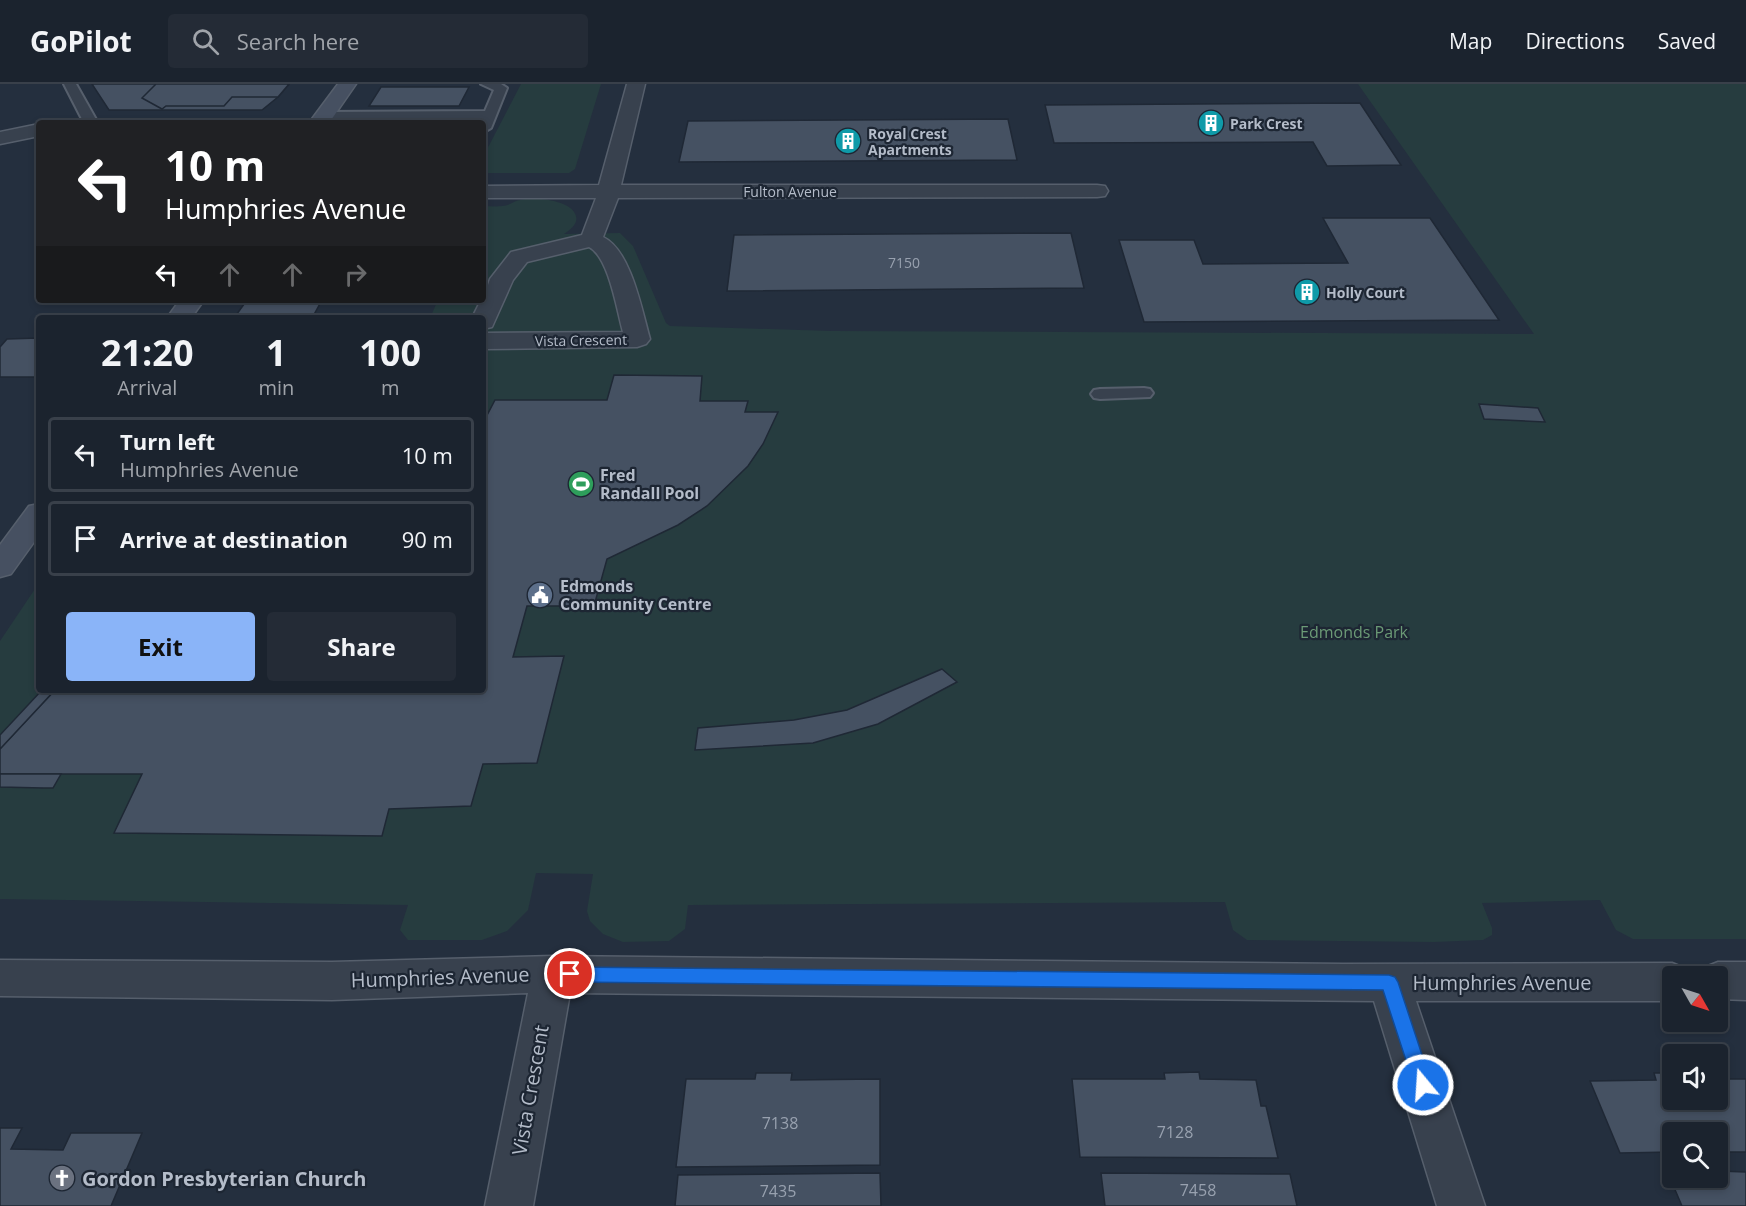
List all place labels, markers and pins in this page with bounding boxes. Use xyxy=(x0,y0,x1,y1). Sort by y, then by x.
building icon: Park Crest xyxy=(1196,108,1226,138)
place label: Park Crest xyxy=(1230,114,1303,133)
place label: Royal Crest Apartments xyxy=(868,124,952,159)
building icon: Royal Crest Apartments xyxy=(833,126,863,156)
building icon: Holly Court xyxy=(1292,277,1322,307)
place label: Holly Court xyxy=(1326,283,1405,302)
place label: Fred Randall Pool xyxy=(600,464,699,504)
sports icon: Fred Randall Pool xyxy=(566,469,596,499)
place label: Edmonds Community Centre xyxy=(560,575,711,615)
public building icon: Edmonds Community Centre xyxy=(525,580,555,610)
pin xyxy=(544,948,595,999)
church icon: Gordon Presbyterian Church xyxy=(47,1163,77,1193)
place label: Gordon Presbyterian Church xyxy=(82,1165,366,1192)

